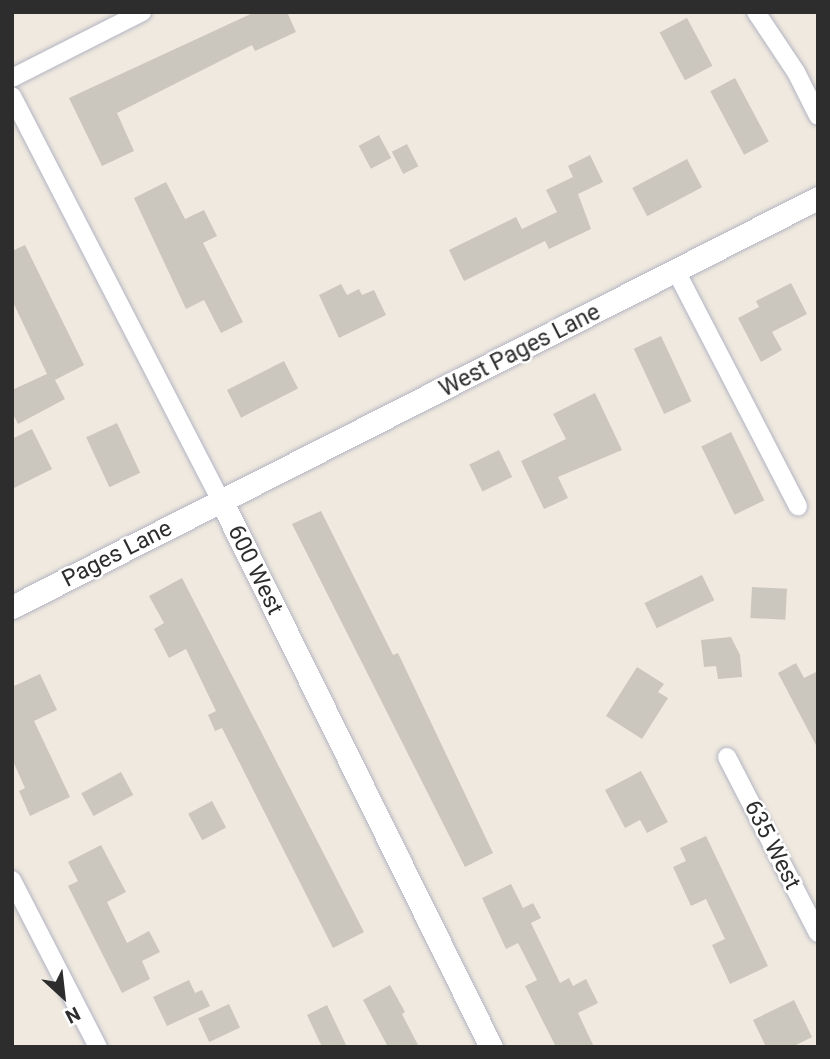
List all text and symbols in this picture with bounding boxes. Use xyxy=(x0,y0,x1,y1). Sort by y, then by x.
street label: West Pages Lane xyxy=(435,299,605,403)
street label: Pages Lane xyxy=(58,515,176,593)
street label: 600 West xyxy=(222,521,288,619)
street label: 635 West xyxy=(738,796,806,894)
north arrow xyxy=(28,961,98,1031)
text: N xyxy=(62,1002,84,1028)

